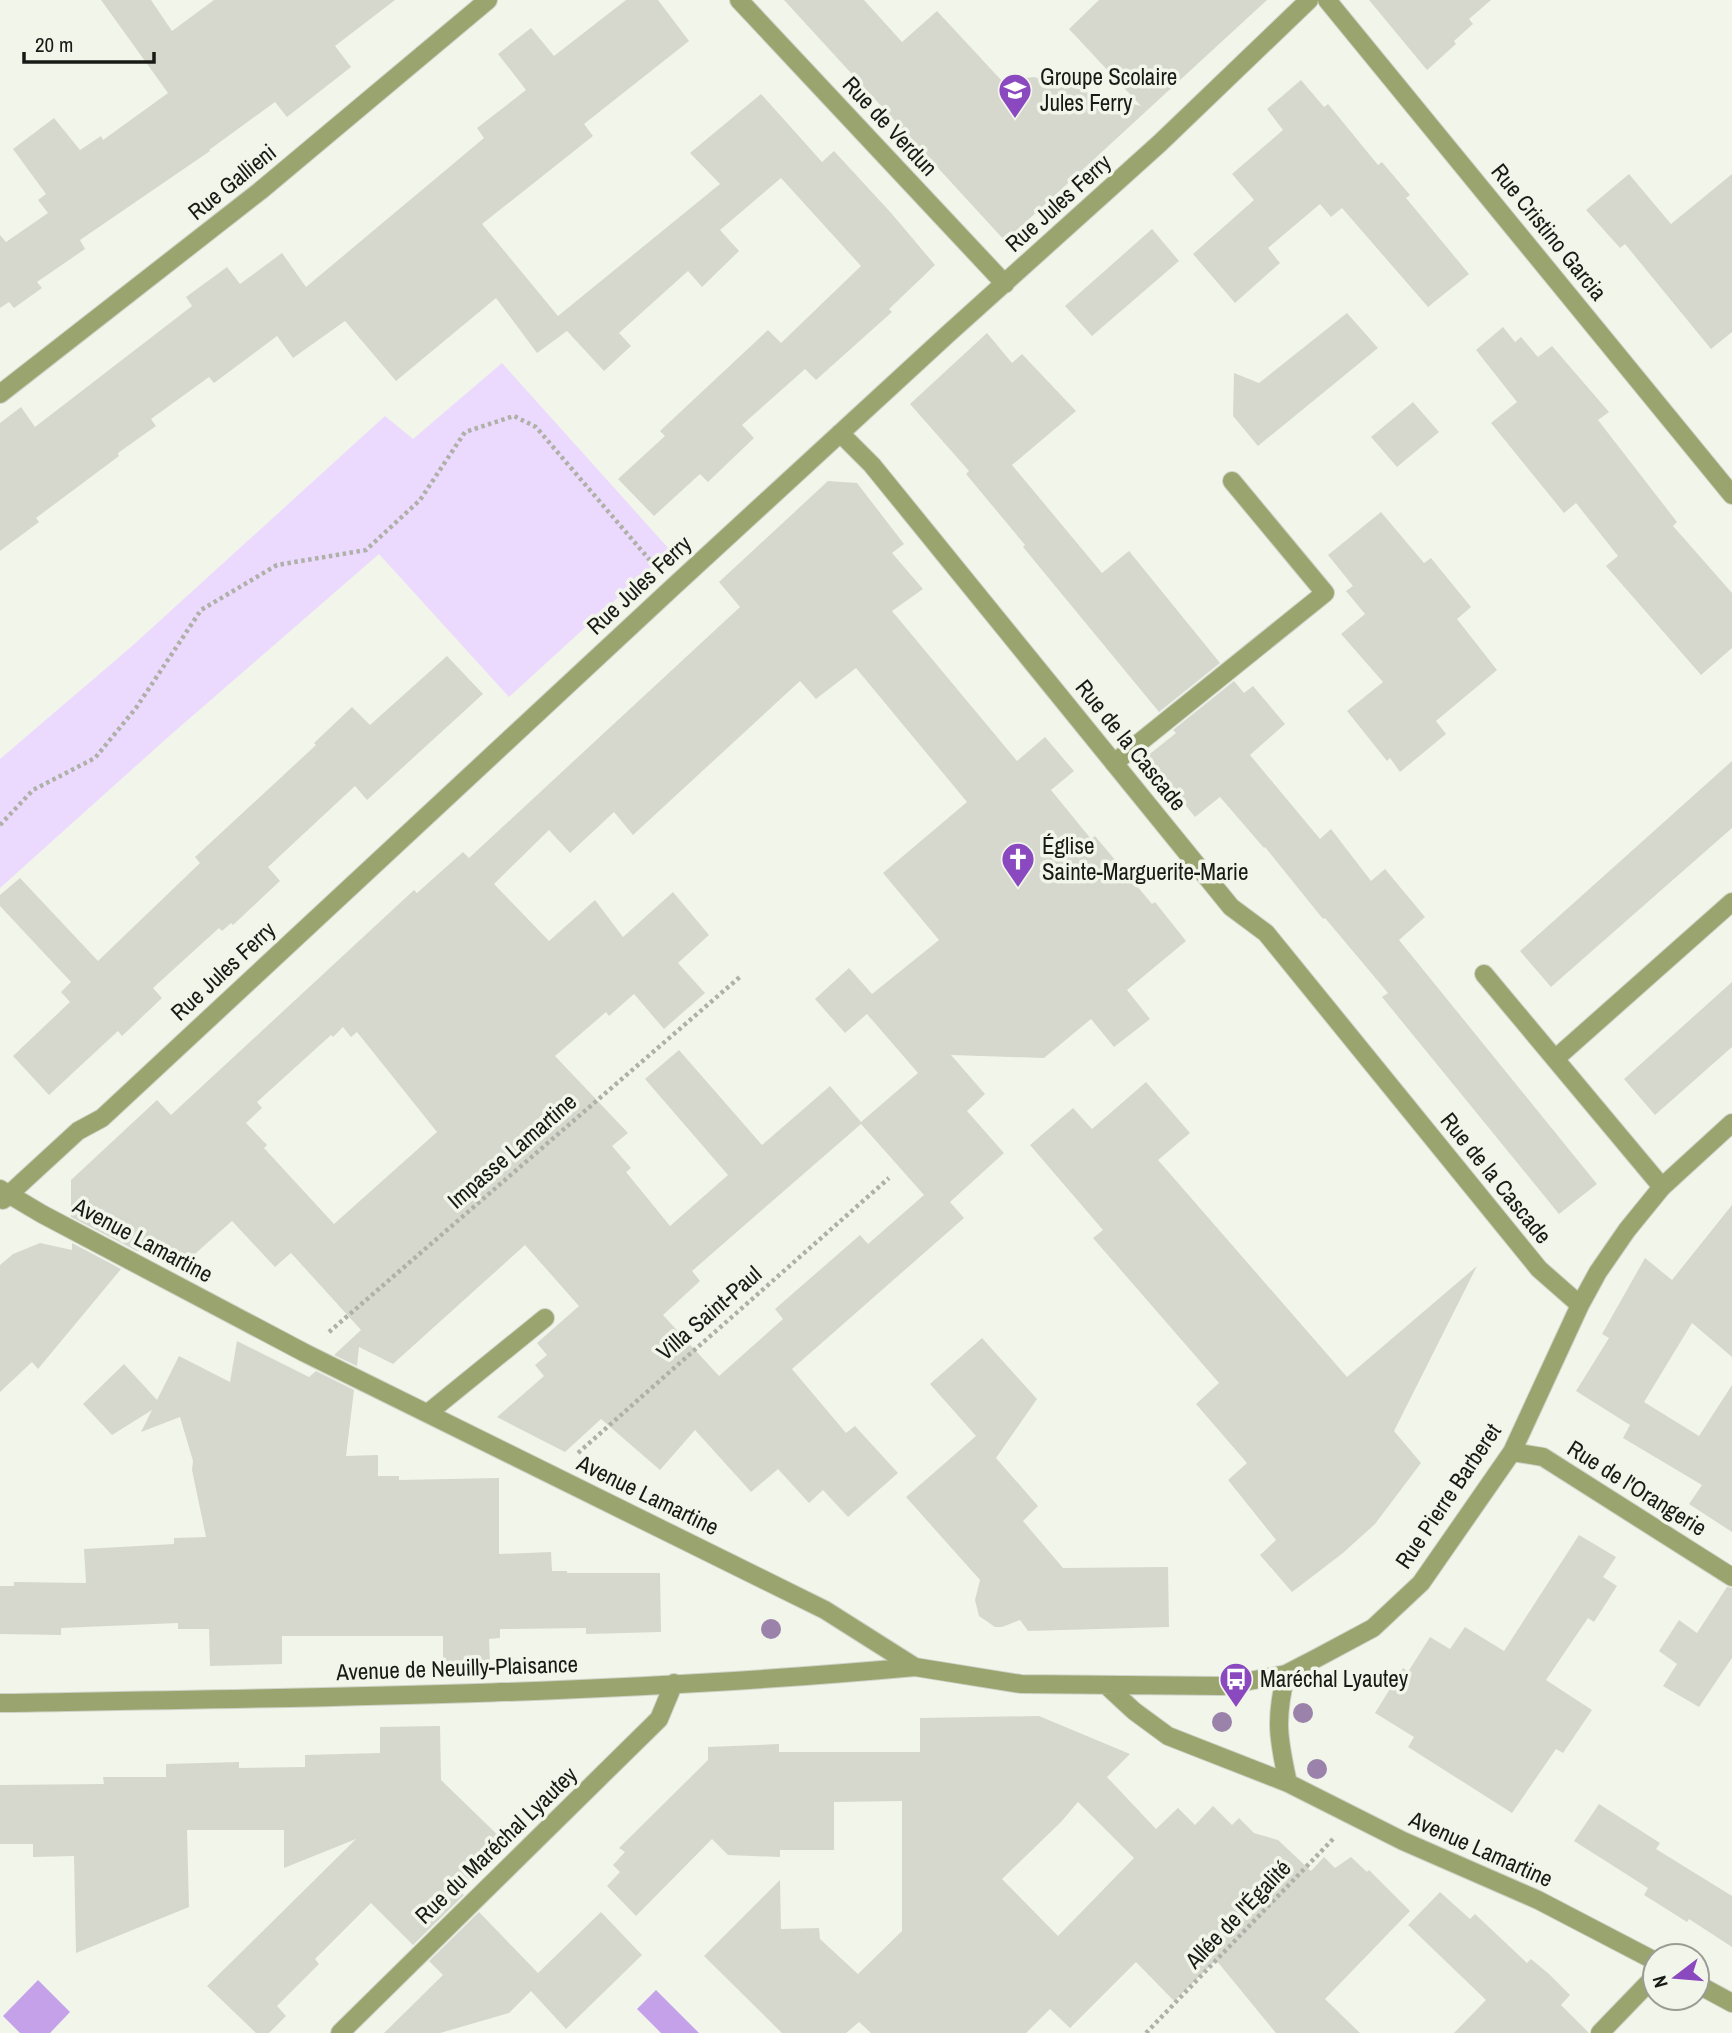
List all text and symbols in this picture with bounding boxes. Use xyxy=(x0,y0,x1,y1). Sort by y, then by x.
scale bar xyxy=(24,21,154,65)
text: 20 m xyxy=(35,30,73,59)
place label: Groupe Scolaire Jules Ferry xyxy=(1040,61,1177,118)
street label: Rue de Verdun xyxy=(836,69,945,182)
school or university icon: Groupe Scolaire Jules Ferry xyxy=(996,71,1034,120)
street label: Rue Gallieni xyxy=(181,137,282,227)
street label: Rue Jules Ferry xyxy=(998,147,1118,258)
street label: Rue Cristino Garcia xyxy=(1485,157,1615,307)
street label: Rue Jules Ferry xyxy=(580,528,698,641)
street label: Rue de la Cascade xyxy=(1069,673,1194,817)
place label: Église Sainte-Marguerite-Marie xyxy=(1042,830,1249,887)
church icon: Église Sainte-Marguerite-Marie xyxy=(999,840,1037,889)
street label: Rue Jules Ferry xyxy=(164,914,282,1027)
street label: Impasse Lamartine xyxy=(441,1086,583,1215)
street label: Rue de la Cascade xyxy=(1434,1106,1559,1250)
street label: Avenue Lamartine xyxy=(67,1189,218,1289)
street label: Villa Saint-Paul xyxy=(650,1258,768,1367)
street label: Rue Pierre Barberet xyxy=(1388,1417,1508,1574)
street label: Rue de l'Orangerie xyxy=(1562,1432,1713,1543)
street label: Avenue Lamartine xyxy=(571,1446,724,1542)
street label: Avenue de Neuilly-Plaisance xyxy=(335,1648,578,1687)
bus stop icon: Maréchal Lyautey xyxy=(1217,1660,1255,1709)
place label: Maréchal Lyautey xyxy=(1260,1663,1409,1694)
street label: Rue du Maréchal Lyautey xyxy=(408,1759,584,1930)
street label: Avenue Lamartine xyxy=(1404,1803,1558,1894)
street label: Allée de l'Égalité xyxy=(1177,1853,1297,1975)
north arrow xyxy=(1641,1942,1711,2012)
text: N xyxy=(1646,1973,1674,1991)

